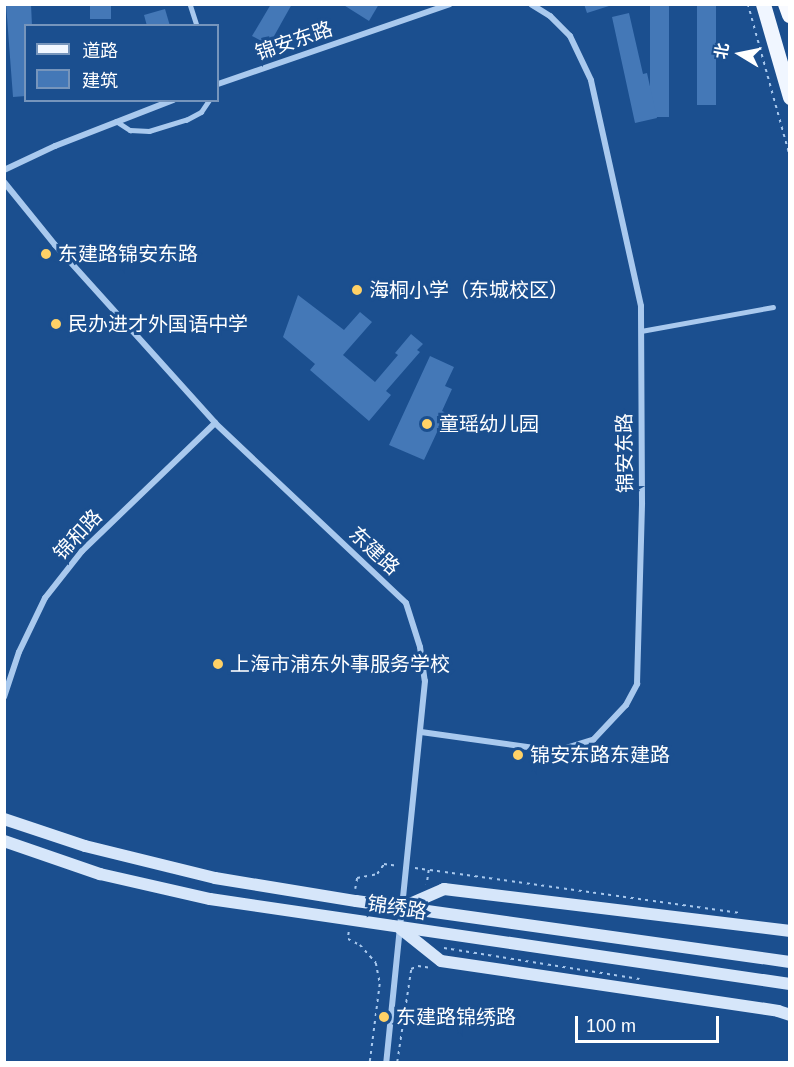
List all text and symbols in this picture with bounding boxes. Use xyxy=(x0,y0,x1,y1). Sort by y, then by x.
street label: 锦安东路 xyxy=(252,17,336,65)
legend xyxy=(24,24,219,102)
north arrow xyxy=(710,24,770,84)
text: 道路 xyxy=(82,41,118,61)
text: 北 xyxy=(712,41,732,60)
text: 建筑 xyxy=(82,71,118,91)
place label: 东建路锦安东路 xyxy=(58,242,198,266)
marker: 东建路锦安东路 xyxy=(39,247,53,261)
place label: 海桐小学（东城校区） xyxy=(369,278,569,302)
marker: 海桐小学（东城校区） xyxy=(350,283,364,297)
place label: 民办进才外国语中学 xyxy=(68,312,248,336)
marker: 民办进才外国语中学 xyxy=(49,317,63,331)
place label: 童瑶幼儿园 xyxy=(439,412,539,436)
street label: 锦安东路 xyxy=(612,413,638,493)
marker: 童瑶幼儿园 xyxy=(420,417,434,431)
street label: 锦和路 xyxy=(49,505,107,565)
street label: 东建路 xyxy=(344,522,404,580)
place label: 上海市浦东外事服务学校 xyxy=(230,652,450,676)
marker: 上海市浦东外事服务学校 xyxy=(211,657,225,671)
place label: 锦安东路东建路 xyxy=(530,743,670,767)
marker: 锦安东路东建路 xyxy=(511,748,525,762)
street label: 锦绣路 xyxy=(365,891,429,925)
scale bar xyxy=(578,1004,722,1042)
place label: 东建路锦绣路 xyxy=(396,1005,516,1029)
marker: 东建路锦绣路 xyxy=(377,1010,391,1024)
text: 100 m xyxy=(586,1016,636,1036)

